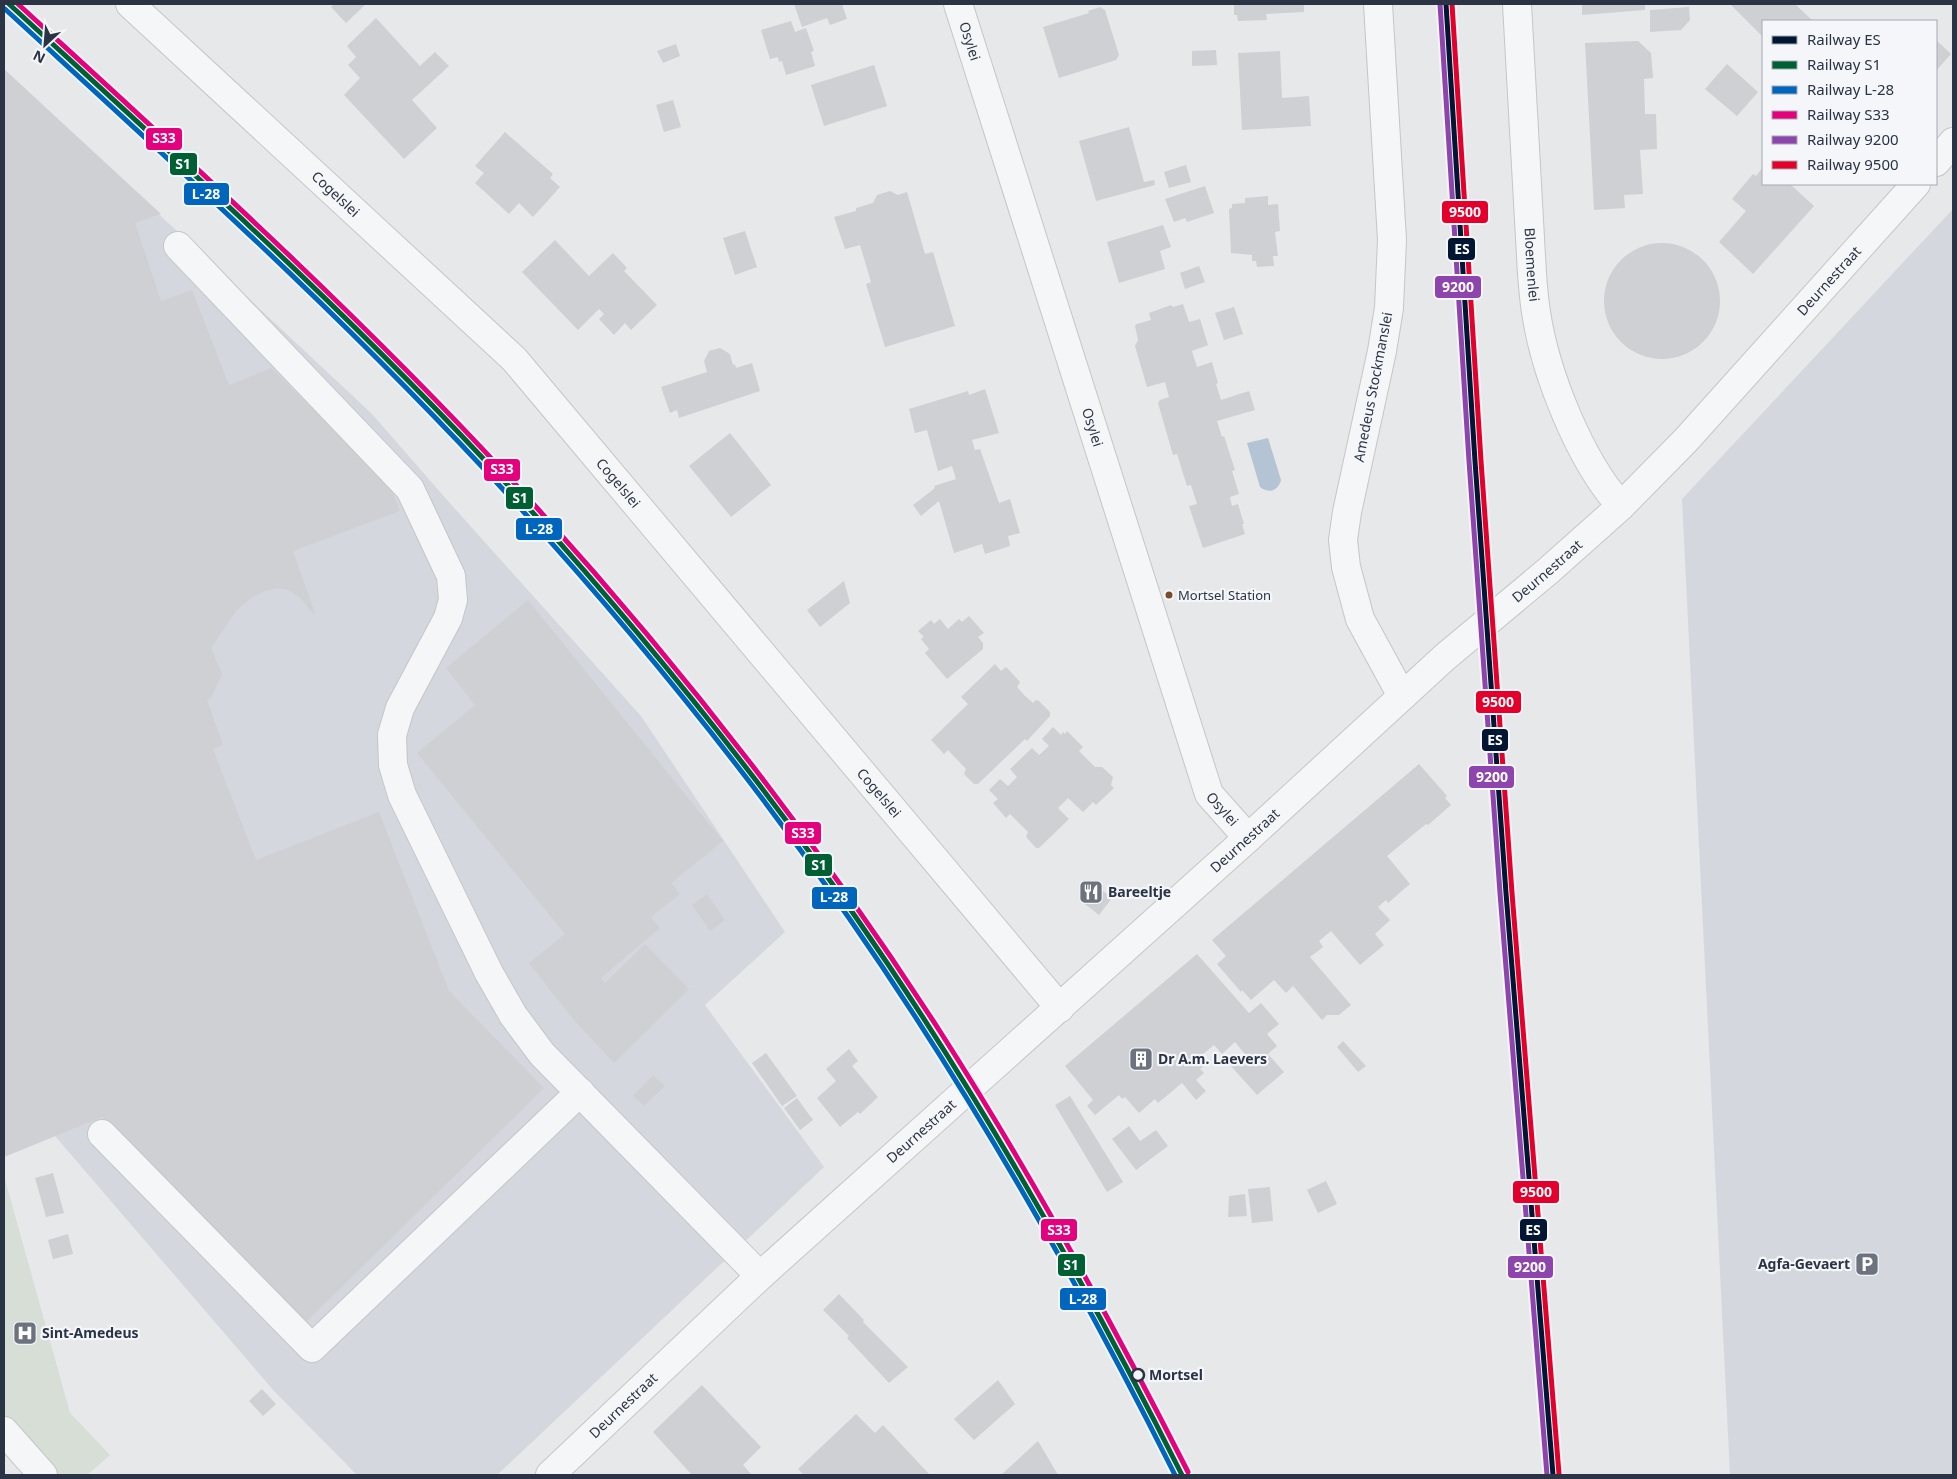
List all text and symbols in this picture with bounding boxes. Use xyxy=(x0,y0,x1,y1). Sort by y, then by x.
street label: Osylei xyxy=(955,19,985,63)
north arrow xyxy=(20,20,70,70)
legend xyxy=(1762,20,1937,185)
text: Railway ES xyxy=(1807,29,1881,49)
text: N xyxy=(30,46,48,68)
text: Railway S1 xyxy=(1807,54,1881,74)
text: Railway L-28 xyxy=(1807,79,1894,99)
text: Railway S33 xyxy=(1807,104,1890,124)
line badge: S33 xyxy=(145,127,183,151)
text: S33 xyxy=(152,128,176,147)
text: Railway 9200 xyxy=(1807,129,1899,149)
line badge: S1 xyxy=(169,152,198,176)
text: S1 xyxy=(175,154,191,173)
text: Railway 9500 xyxy=(1807,154,1899,174)
street label: Cogelslei xyxy=(308,167,364,221)
line badge: L-28 xyxy=(183,182,230,206)
text: L-28 xyxy=(192,184,220,203)
line badge: 9500 xyxy=(1441,200,1489,224)
text: 9500 xyxy=(1449,202,1481,221)
street label: Bloemenlei xyxy=(1520,227,1544,303)
line badge: ES xyxy=(1447,237,1476,261)
text: ES xyxy=(1454,239,1470,258)
street label: Deurnestraat xyxy=(1792,242,1865,319)
line badge: 9200 xyxy=(1434,275,1482,299)
text: 9200 xyxy=(1442,277,1474,296)
street label: Amedeus Stockmanslei xyxy=(1349,310,1396,463)
street label: Osylei xyxy=(1078,405,1108,449)
street label: Cogelslei xyxy=(592,454,645,512)
line badge: S33 xyxy=(483,458,521,482)
text: S33 xyxy=(490,459,514,478)
line badge: S1 xyxy=(505,486,534,510)
text: S1 xyxy=(512,488,528,507)
line badge: L-28 xyxy=(515,517,563,541)
text: L-28 xyxy=(525,519,553,538)
street label: Deurnestraat xyxy=(1508,535,1586,606)
place label: Mortsel Station xyxy=(1178,586,1271,604)
marker: Mortsel Station xyxy=(1164,590,1174,600)
line badge: 9500 xyxy=(1475,690,1522,714)
text: 9500 xyxy=(1482,692,1514,711)
line badge: ES xyxy=(1481,728,1509,752)
text: ES xyxy=(1487,730,1503,749)
street label: Cogelslei xyxy=(853,764,906,821)
line badge: 9200 xyxy=(1468,765,1515,789)
text: 9200 xyxy=(1476,767,1508,786)
street label: Osylei xyxy=(1202,787,1243,830)
street label: Deurnestraat xyxy=(1206,804,1283,877)
line badge: S33 xyxy=(784,821,822,845)
text: S33 xyxy=(791,823,815,842)
line badge: S1 xyxy=(804,853,833,877)
text: S1 xyxy=(811,855,827,874)
restaurant icon: Bareeltje xyxy=(1078,879,1104,905)
place label: Bareeltje xyxy=(1108,882,1171,901)
line badge: L-28 xyxy=(811,886,858,910)
text: L-28 xyxy=(820,887,848,906)
building icon: Dr A.m. Laevers xyxy=(1128,1046,1154,1072)
place label: Dr A.m. Laevers xyxy=(1158,1049,1267,1068)
street label: Deurnestraat xyxy=(882,1095,960,1167)
line badge: 9500 xyxy=(1512,1180,1560,1204)
text: 9500 xyxy=(1520,1182,1552,1201)
line badge: S33 xyxy=(1040,1218,1078,1242)
line badge: ES xyxy=(1519,1218,1548,1242)
text: S33 xyxy=(1047,1220,1071,1239)
text: ES xyxy=(1525,1220,1541,1239)
parking icon: Agfa-Gevaert xyxy=(1854,1251,1880,1277)
line badge: S1 xyxy=(1057,1253,1086,1277)
place label: Agfa-Gevaert xyxy=(1758,1254,1850,1273)
text: S1 xyxy=(1063,1255,1079,1274)
line badge: 9200 xyxy=(1507,1255,1554,1279)
text: 9200 xyxy=(1514,1257,1546,1276)
line badge: L-28 xyxy=(1059,1287,1107,1311)
text: L-28 xyxy=(1069,1289,1097,1308)
hospital icon: Sint-Amedeus xyxy=(12,1320,38,1346)
place label: Sint-Amedeus xyxy=(42,1323,139,1342)
place label: Mortsel xyxy=(1149,1365,1203,1384)
street label: Deurnestraat xyxy=(585,1368,661,1442)
marker: Mortsel xyxy=(1131,1368,1145,1382)

